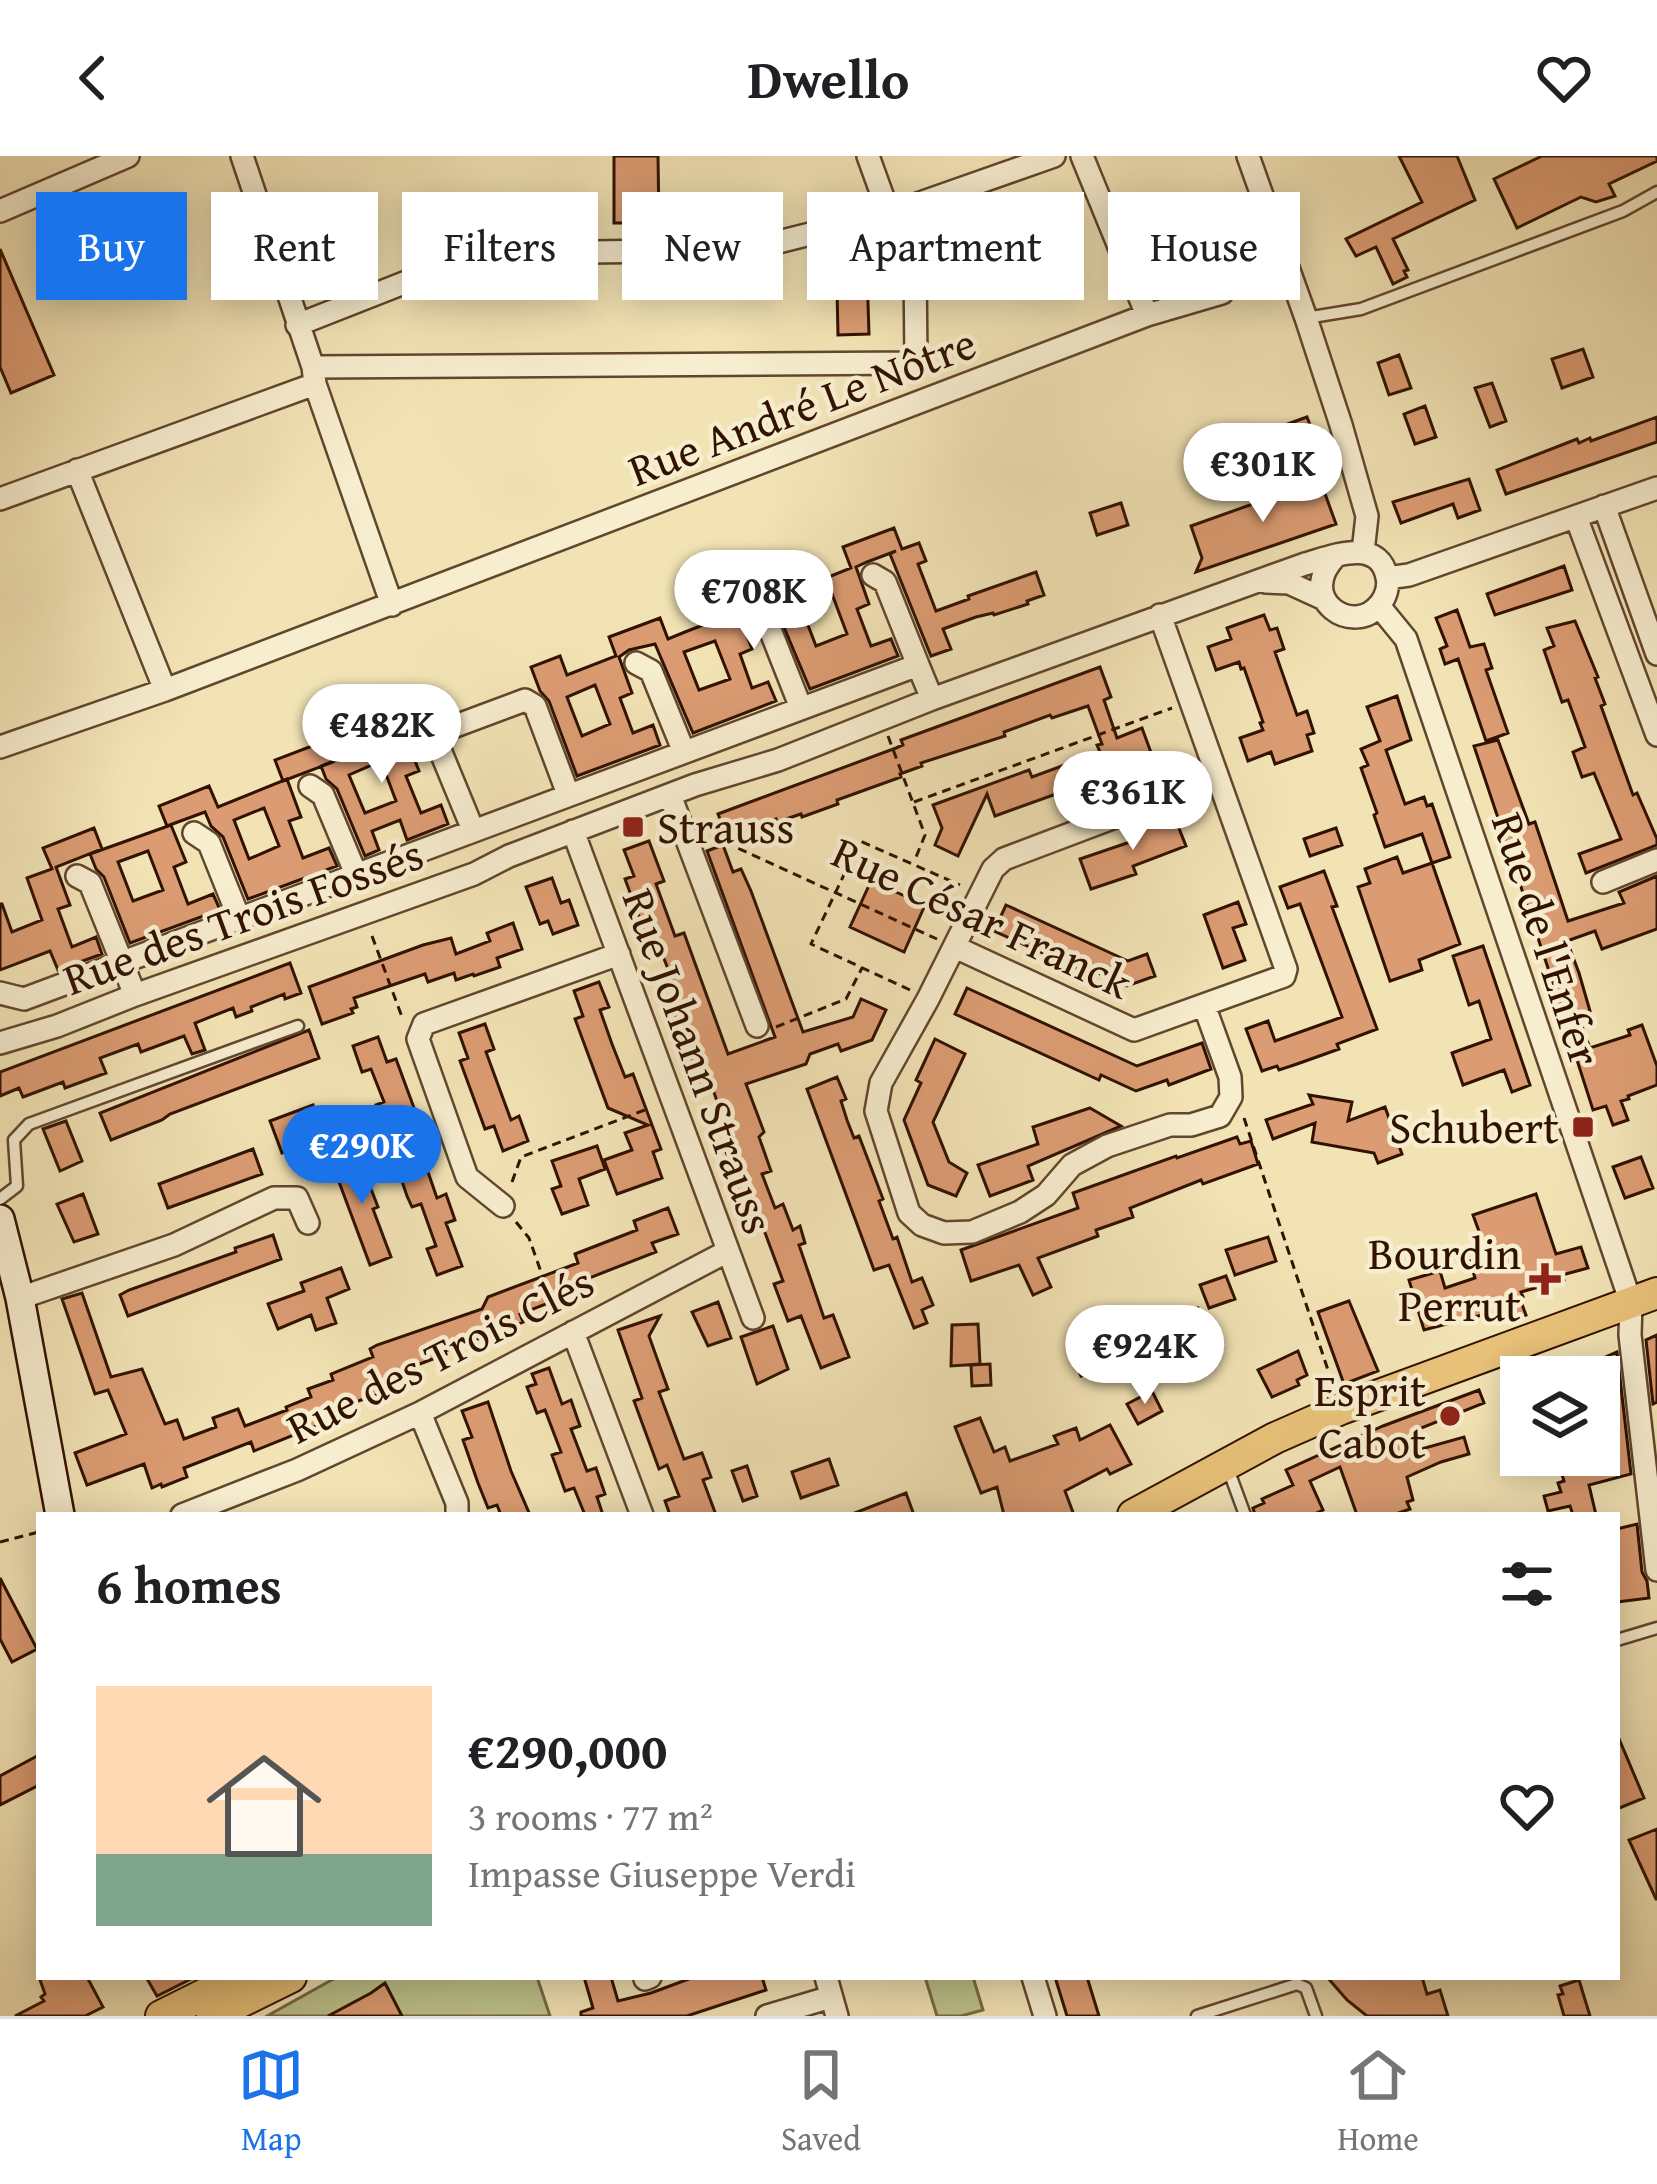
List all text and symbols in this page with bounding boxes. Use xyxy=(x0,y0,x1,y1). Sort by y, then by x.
text: Dwello xyxy=(748,39,909,118)
icon: back xyxy=(60,45,126,111)
icon: heart xyxy=(1531,45,1597,111)
chip: Buy xyxy=(36,192,187,300)
chip: Rent xyxy=(211,192,378,300)
chip: Filters xyxy=(402,192,598,300)
chip: New xyxy=(622,192,783,300)
chip: Apartment xyxy=(807,192,1084,300)
chip: House xyxy=(1108,192,1300,300)
street label: Rue André Le Nôtre xyxy=(619,309,985,502)
pin: €301K xyxy=(1179,423,1347,525)
text: €301K xyxy=(1210,433,1316,490)
pin: €708K xyxy=(670,550,838,652)
text: €708K xyxy=(701,560,807,617)
pin: €482K xyxy=(298,684,466,786)
text: €482K xyxy=(329,694,435,751)
pin: €361K xyxy=(1049,751,1217,853)
text: €361K xyxy=(1080,761,1186,818)
place label: Strauss xyxy=(657,794,794,859)
street label: Rue de l'Enfer xyxy=(1476,804,1619,1074)
marker: Strauss xyxy=(620,814,646,840)
street label: Rue César Franck xyxy=(822,819,1143,1014)
street label: Rue des Trois Fossés xyxy=(54,820,432,1011)
street label: Rue Johann Strauss xyxy=(607,879,792,1242)
place label: Schubert xyxy=(1389,1094,1559,1159)
pin: €290K xyxy=(278,1105,446,1207)
marker: Schubert xyxy=(1570,1114,1596,1140)
text: €290K xyxy=(309,1115,415,1172)
place label: Bourdin Perrut xyxy=(1368,1220,1521,1337)
street label: Rue des Trois Clés xyxy=(275,1248,605,1459)
marker: Bourdin Perrut xyxy=(1532,1266,1558,1292)
pin: €924K xyxy=(1061,1305,1229,1407)
text: €924K xyxy=(1092,1315,1198,1372)
map controls xyxy=(1500,1356,1620,1476)
button: layers xyxy=(1500,1356,1620,1476)
place label: Esprit Cabot xyxy=(1314,1357,1426,1474)
marker: Esprit Cabot xyxy=(1437,1403,1463,1429)
text: 6 homes xyxy=(96,1547,282,1622)
icon: filters xyxy=(1494,1551,1560,1617)
text: €290,000 xyxy=(468,1712,667,1787)
icon: home xyxy=(192,1734,336,1878)
icon: heart xyxy=(1494,1773,1560,1839)
text: 3 rooms · 77 m² xyxy=(468,1787,713,1844)
text: Impasse Giuseppe Verdi xyxy=(468,1844,856,1901)
tab: Map xyxy=(238,2042,304,2162)
tab: Saved xyxy=(781,2042,861,2162)
tab: Home xyxy=(1337,2042,1419,2162)

